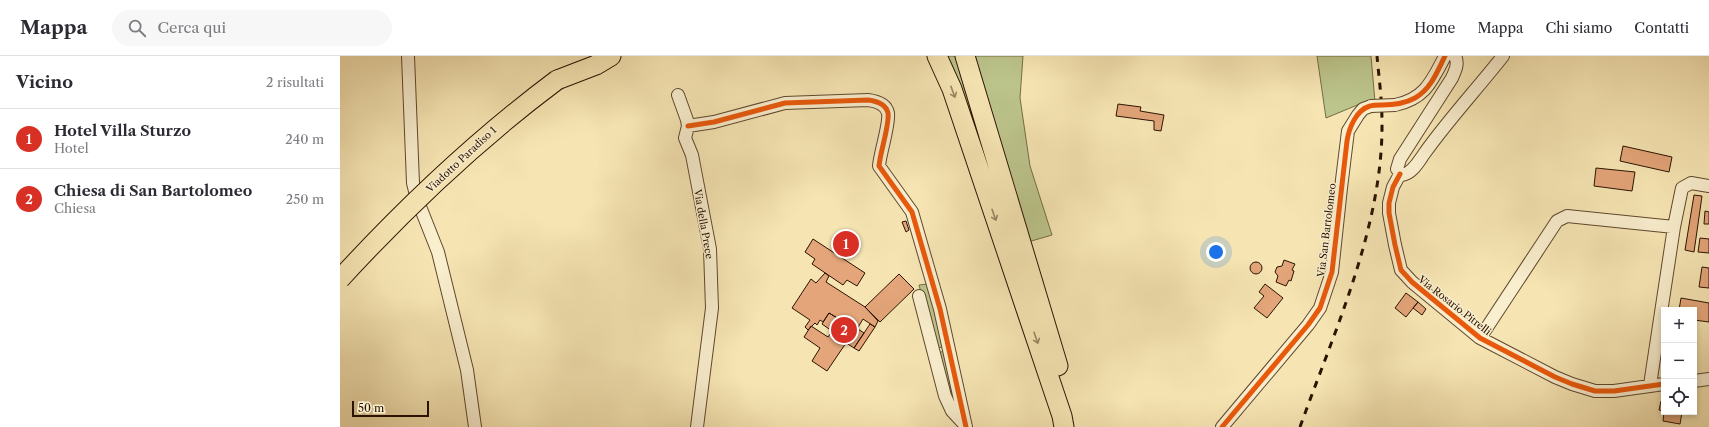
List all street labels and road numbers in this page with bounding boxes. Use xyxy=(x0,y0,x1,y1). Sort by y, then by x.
street label: Viadotto Paradiso 1 xyxy=(423,123,500,196)
street label: Via San Bartolomeo xyxy=(1314,182,1339,279)
street label: Via della Prece xyxy=(691,187,716,260)
street label: Via Rosario Pitrelli xyxy=(1415,272,1494,338)

